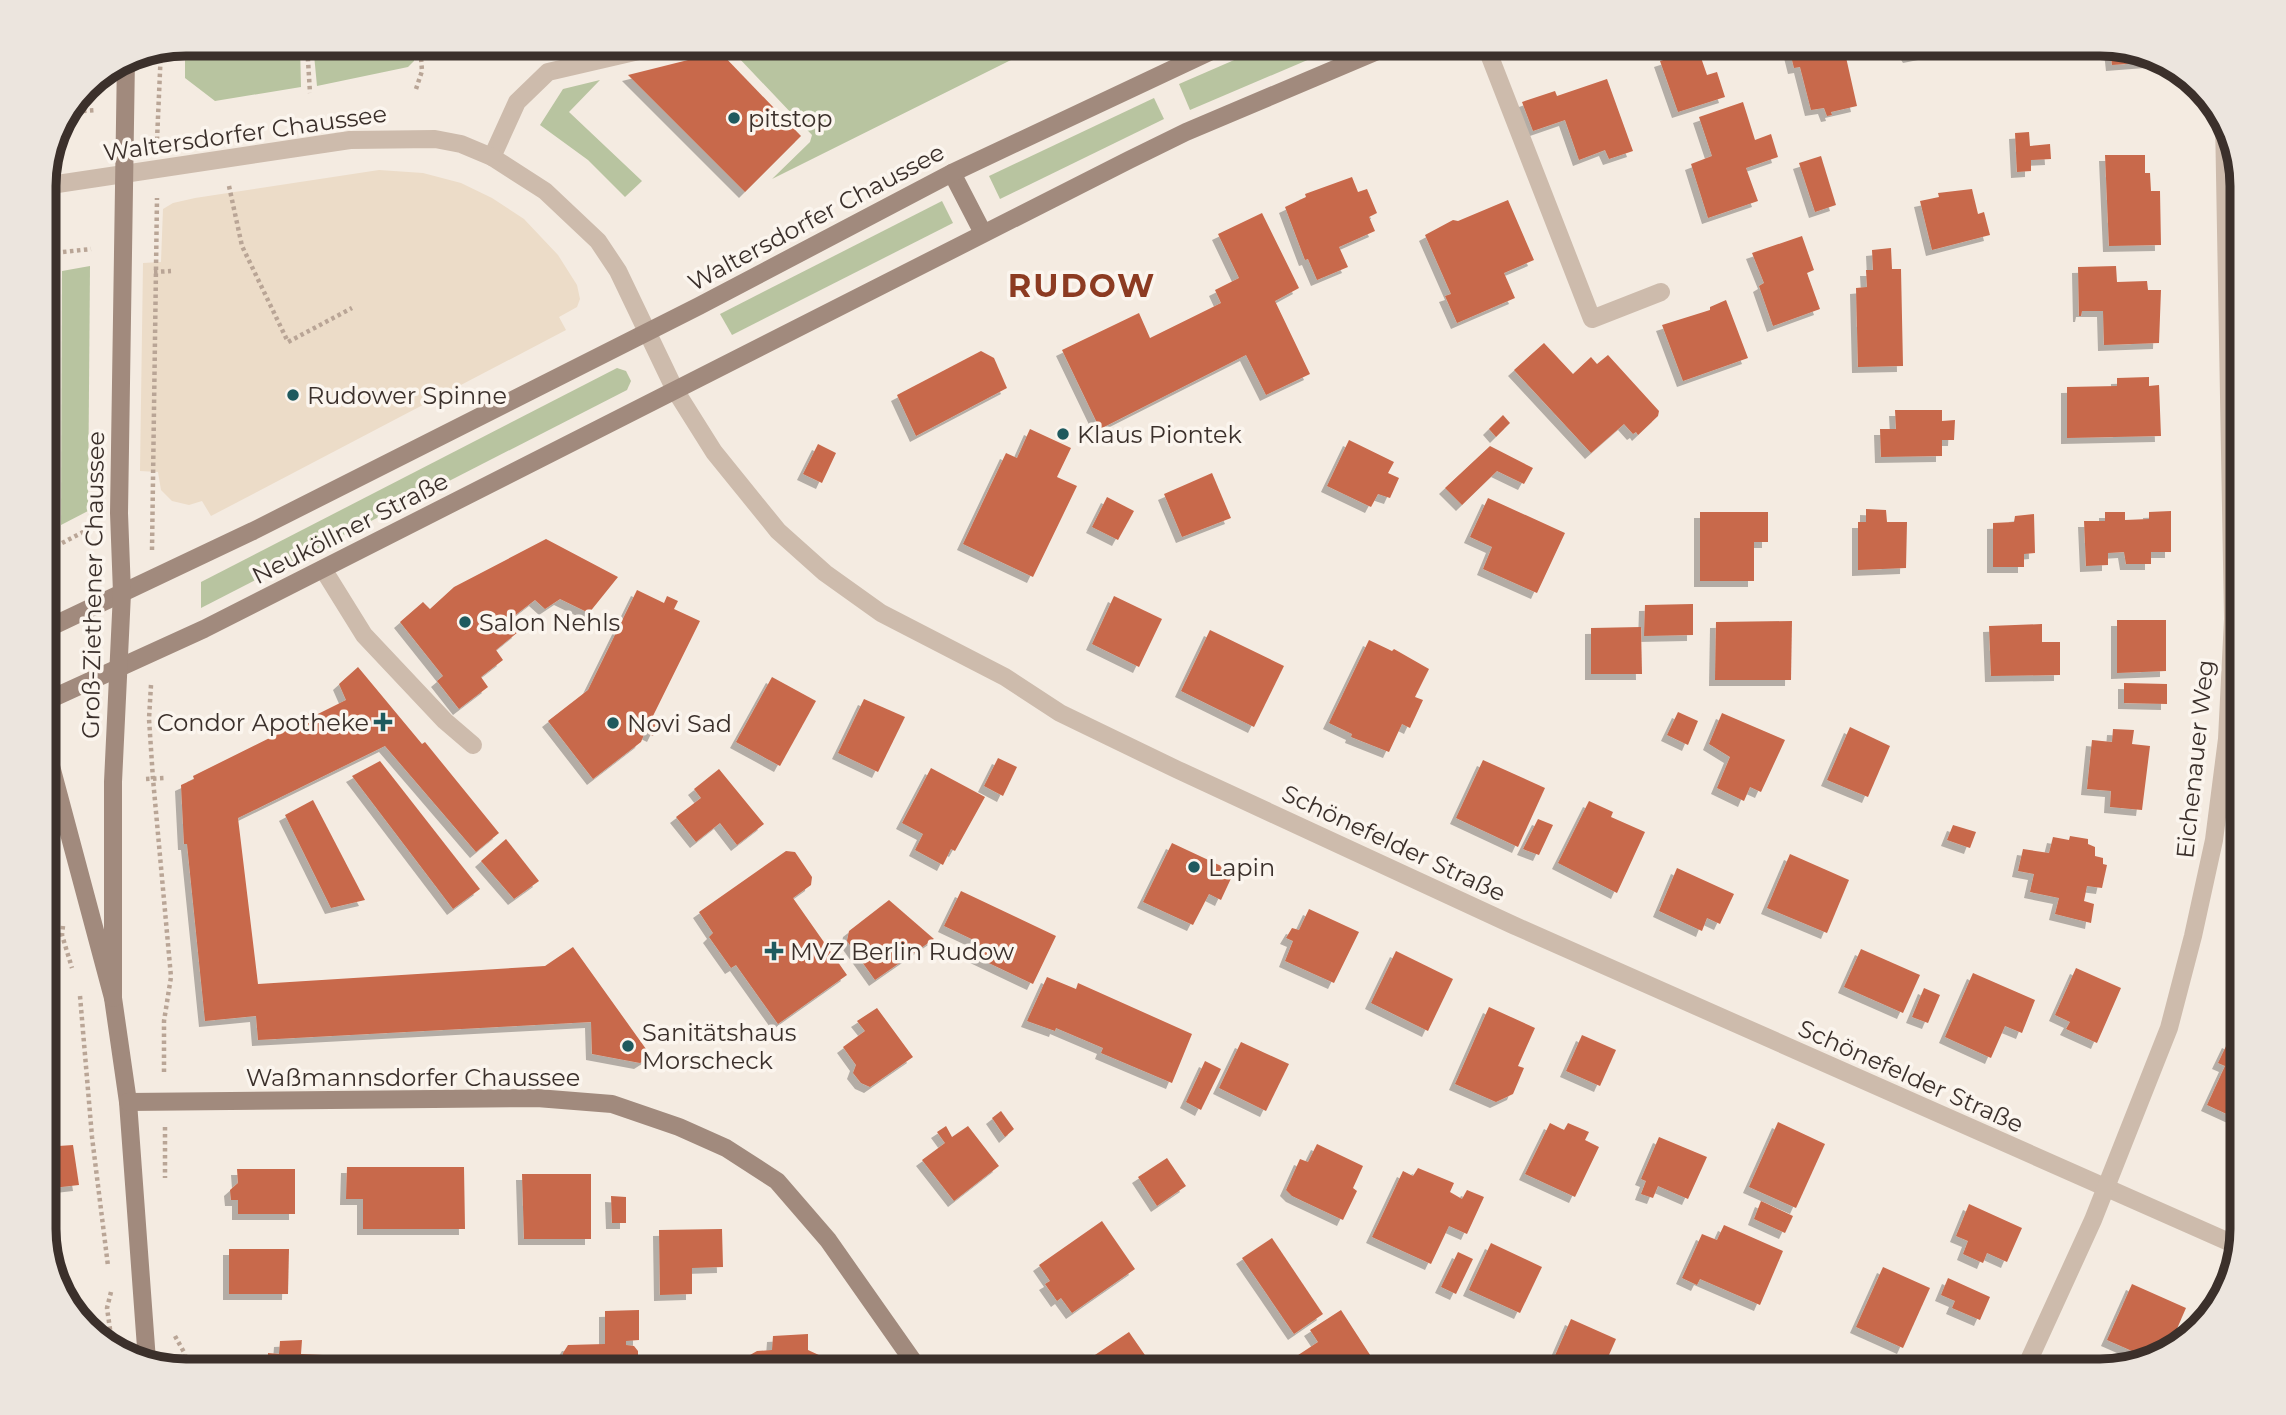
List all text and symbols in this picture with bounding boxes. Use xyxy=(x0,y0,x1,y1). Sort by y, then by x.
street label: Waltersdorfer Chaussee xyxy=(101,99,389,167)
place label: pitstop xyxy=(748,104,833,133)
marker: pitstop xyxy=(726,110,742,126)
street label: Waltersdorfer Chaussee xyxy=(683,137,949,297)
district label: RUDOW xyxy=(1008,266,1156,305)
place label: Rudower Spinne xyxy=(307,381,507,410)
marker: Rudower Spinne xyxy=(285,387,301,403)
place label: Klaus Piontek xyxy=(1077,420,1243,449)
marker: Klaus Piontek xyxy=(1055,426,1071,442)
street label: Groß-Ziethener Chaussee xyxy=(76,431,110,739)
street label: Neuköllner Straße xyxy=(247,466,453,590)
place label: Salon Nehls xyxy=(479,608,620,637)
marker: Salon Nehls xyxy=(457,614,473,630)
street label: Eichenauer Weg xyxy=(2170,658,2220,860)
place label: Condor Apotheke xyxy=(157,708,369,737)
place label: Novi Sad xyxy=(627,709,732,738)
marker: Condor Apotheke xyxy=(375,714,391,730)
marker: Novi Sad xyxy=(605,715,621,731)
street label: Schönefelder Straße xyxy=(1278,778,1510,908)
place label: Lapin xyxy=(1208,853,1275,882)
marker: Lapin xyxy=(1186,859,1202,875)
place label: MVZ Berlin Rudow xyxy=(790,937,1014,966)
marker: MVZ Berlin Rudow xyxy=(764,941,784,961)
street label: Schönefelder Straße xyxy=(1794,1013,2028,1139)
place label: Sanitätshaus Morscheck xyxy=(642,1018,797,1075)
marker: Sanitätshaus Morscheck xyxy=(620,1038,636,1054)
street label: Waßmannsdorfer Chaussee xyxy=(246,1063,580,1092)

